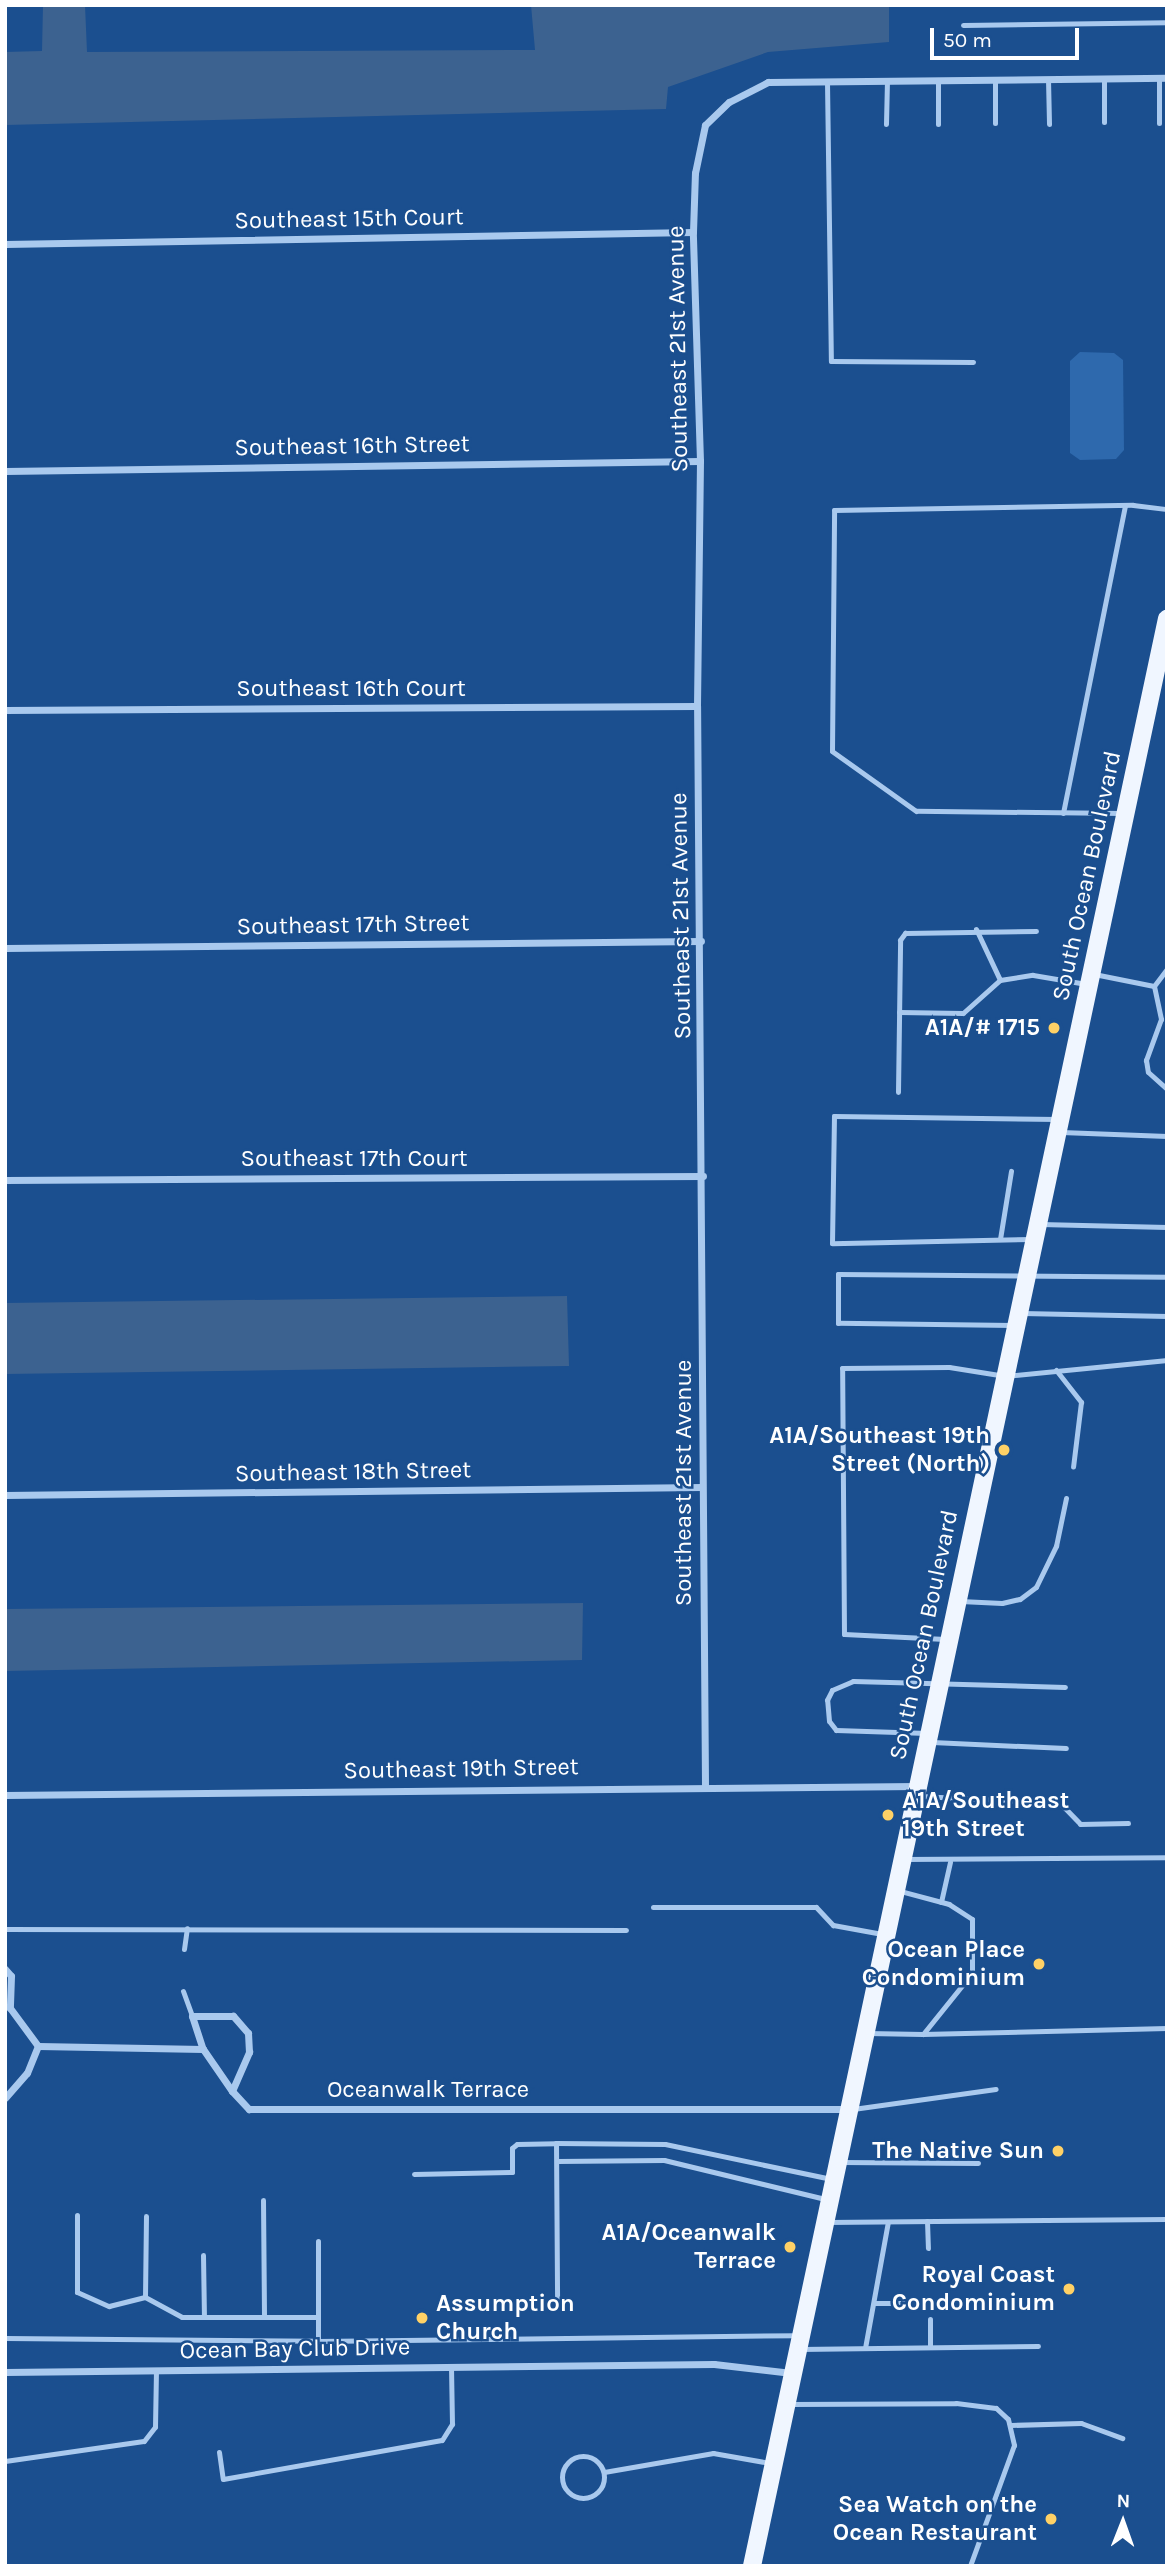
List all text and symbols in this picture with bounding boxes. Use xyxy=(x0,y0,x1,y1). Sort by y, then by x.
scale bar xyxy=(934,14,1083,58)
text: 50 m xyxy=(943,28,992,52)
street label: Southeast 15th Court xyxy=(234,203,464,235)
street label: Southeast 21st Avenue xyxy=(661,225,695,473)
street label: Southeast 16th Street xyxy=(234,430,470,462)
street label: Southeast 16th Court xyxy=(236,675,466,703)
street label: South Ocean Boulevard xyxy=(1046,748,1128,1004)
street label: Southeast 21st Avenue xyxy=(664,792,698,1040)
street label: Southeast 17th Street xyxy=(236,909,470,941)
place label: A1A/# 1715 xyxy=(925,1014,1040,1042)
marker: A1A/# 1715 xyxy=(1046,1020,1062,1036)
street label: Southeast 17th Court xyxy=(240,1145,468,1173)
street label: Southeast 21st Avenue xyxy=(670,1360,698,1606)
place label: A1A/Southeast 19th Street (North) xyxy=(769,1422,990,1478)
marker: A1A/Southeast 19th Street (North) xyxy=(996,1442,1012,1458)
street label: Southeast 18th Street xyxy=(235,1456,471,1488)
street label: South Ocean Boulevard xyxy=(883,1507,965,1763)
street label: Southeast 19th Street xyxy=(343,1753,579,1785)
place label: A1A/Southeast 19th Street xyxy=(902,1787,1069,1843)
marker: A1A/Southeast 19th Street xyxy=(880,1807,896,1823)
place label: Ocean Place Condominium xyxy=(862,1936,1025,1992)
marker: Ocean Place Condominium xyxy=(1031,1956,1047,1972)
street label: Oceanwalk Terrace xyxy=(327,2076,529,2104)
place label: The Native Sun xyxy=(872,2137,1044,2165)
marker: The Native Sun xyxy=(1050,2143,1066,2159)
place label: A1A/Oceanwalk Terrace xyxy=(602,2219,776,2275)
marker: A1A/Oceanwalk Terrace xyxy=(782,2239,798,2255)
place label: Royal Coast Condominium xyxy=(892,2261,1055,2317)
marker: Royal Coast Condominium xyxy=(1061,2281,1077,2297)
place label: Assumption Church xyxy=(436,2290,575,2346)
marker: Assumption Church xyxy=(414,2310,430,2326)
street label: Ocean Bay Club Drive xyxy=(180,2333,410,2365)
north arrow xyxy=(1088,2487,1158,2557)
text: N xyxy=(1116,2490,1130,2512)
place label: Sea Watch on the Ocean Restaurant xyxy=(833,2491,1037,2547)
marker: Sea Watch on the Ocean Restaurant xyxy=(1043,2511,1059,2527)

